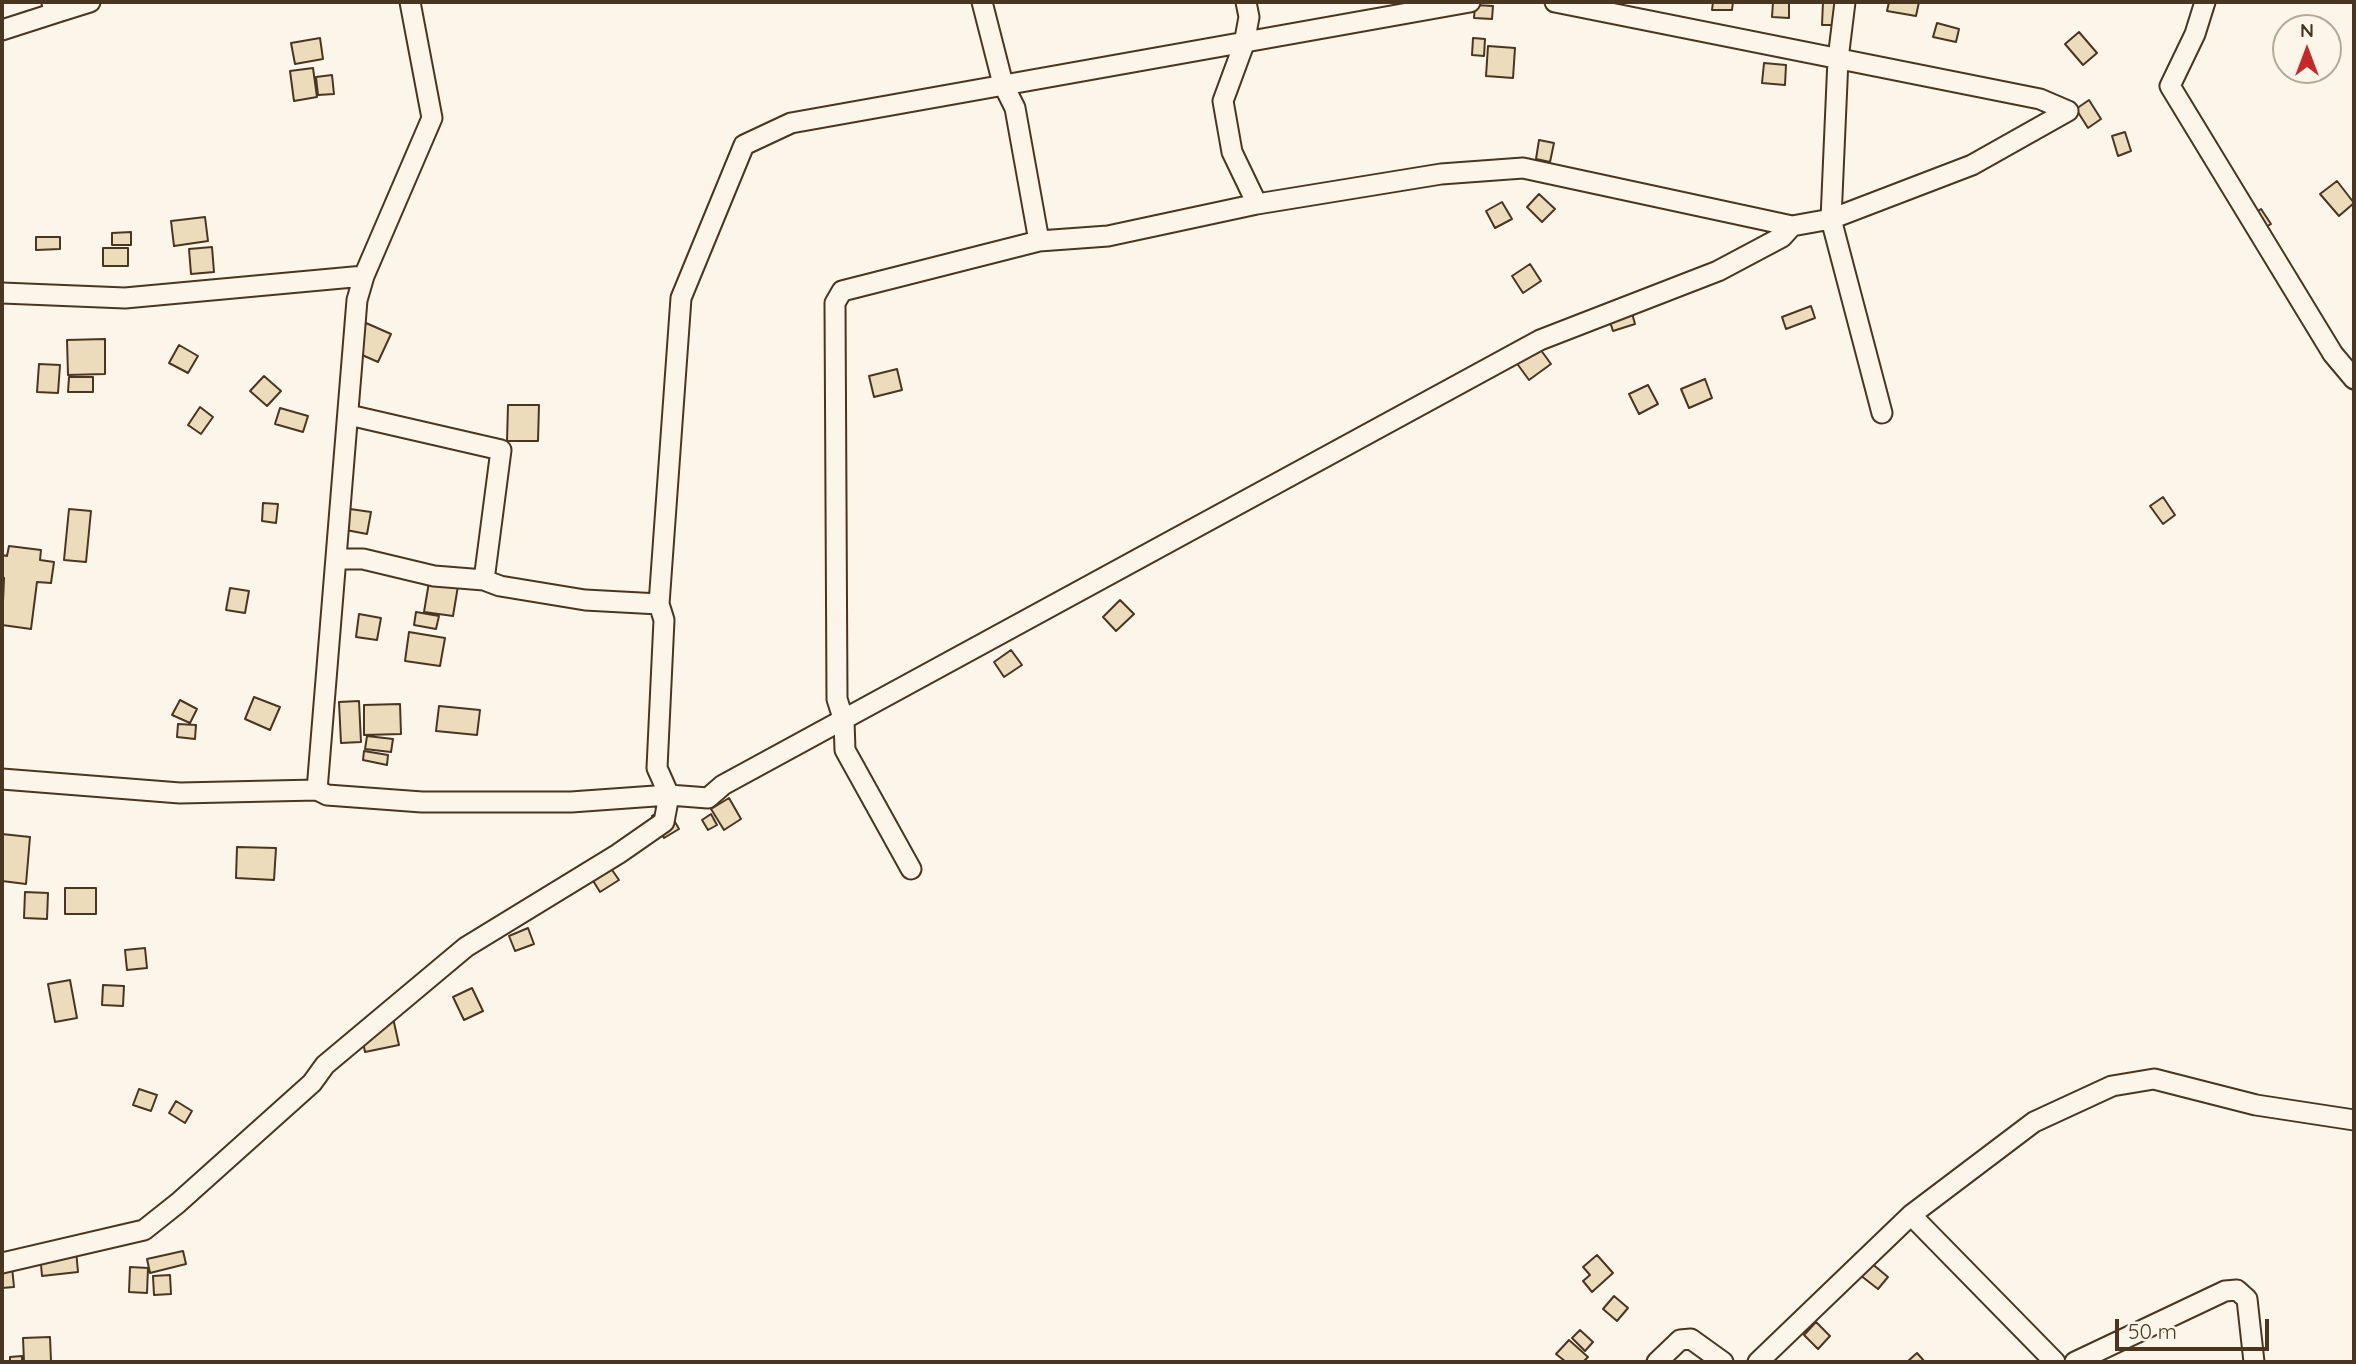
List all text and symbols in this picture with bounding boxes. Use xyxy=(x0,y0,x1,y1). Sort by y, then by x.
north arrow xyxy=(2272,14,2342,84)
text: N xyxy=(2300,18,2314,42)
scale bar xyxy=(2118,1304,2272,1348)
text: 50 m xyxy=(2128,1318,2177,1344)

